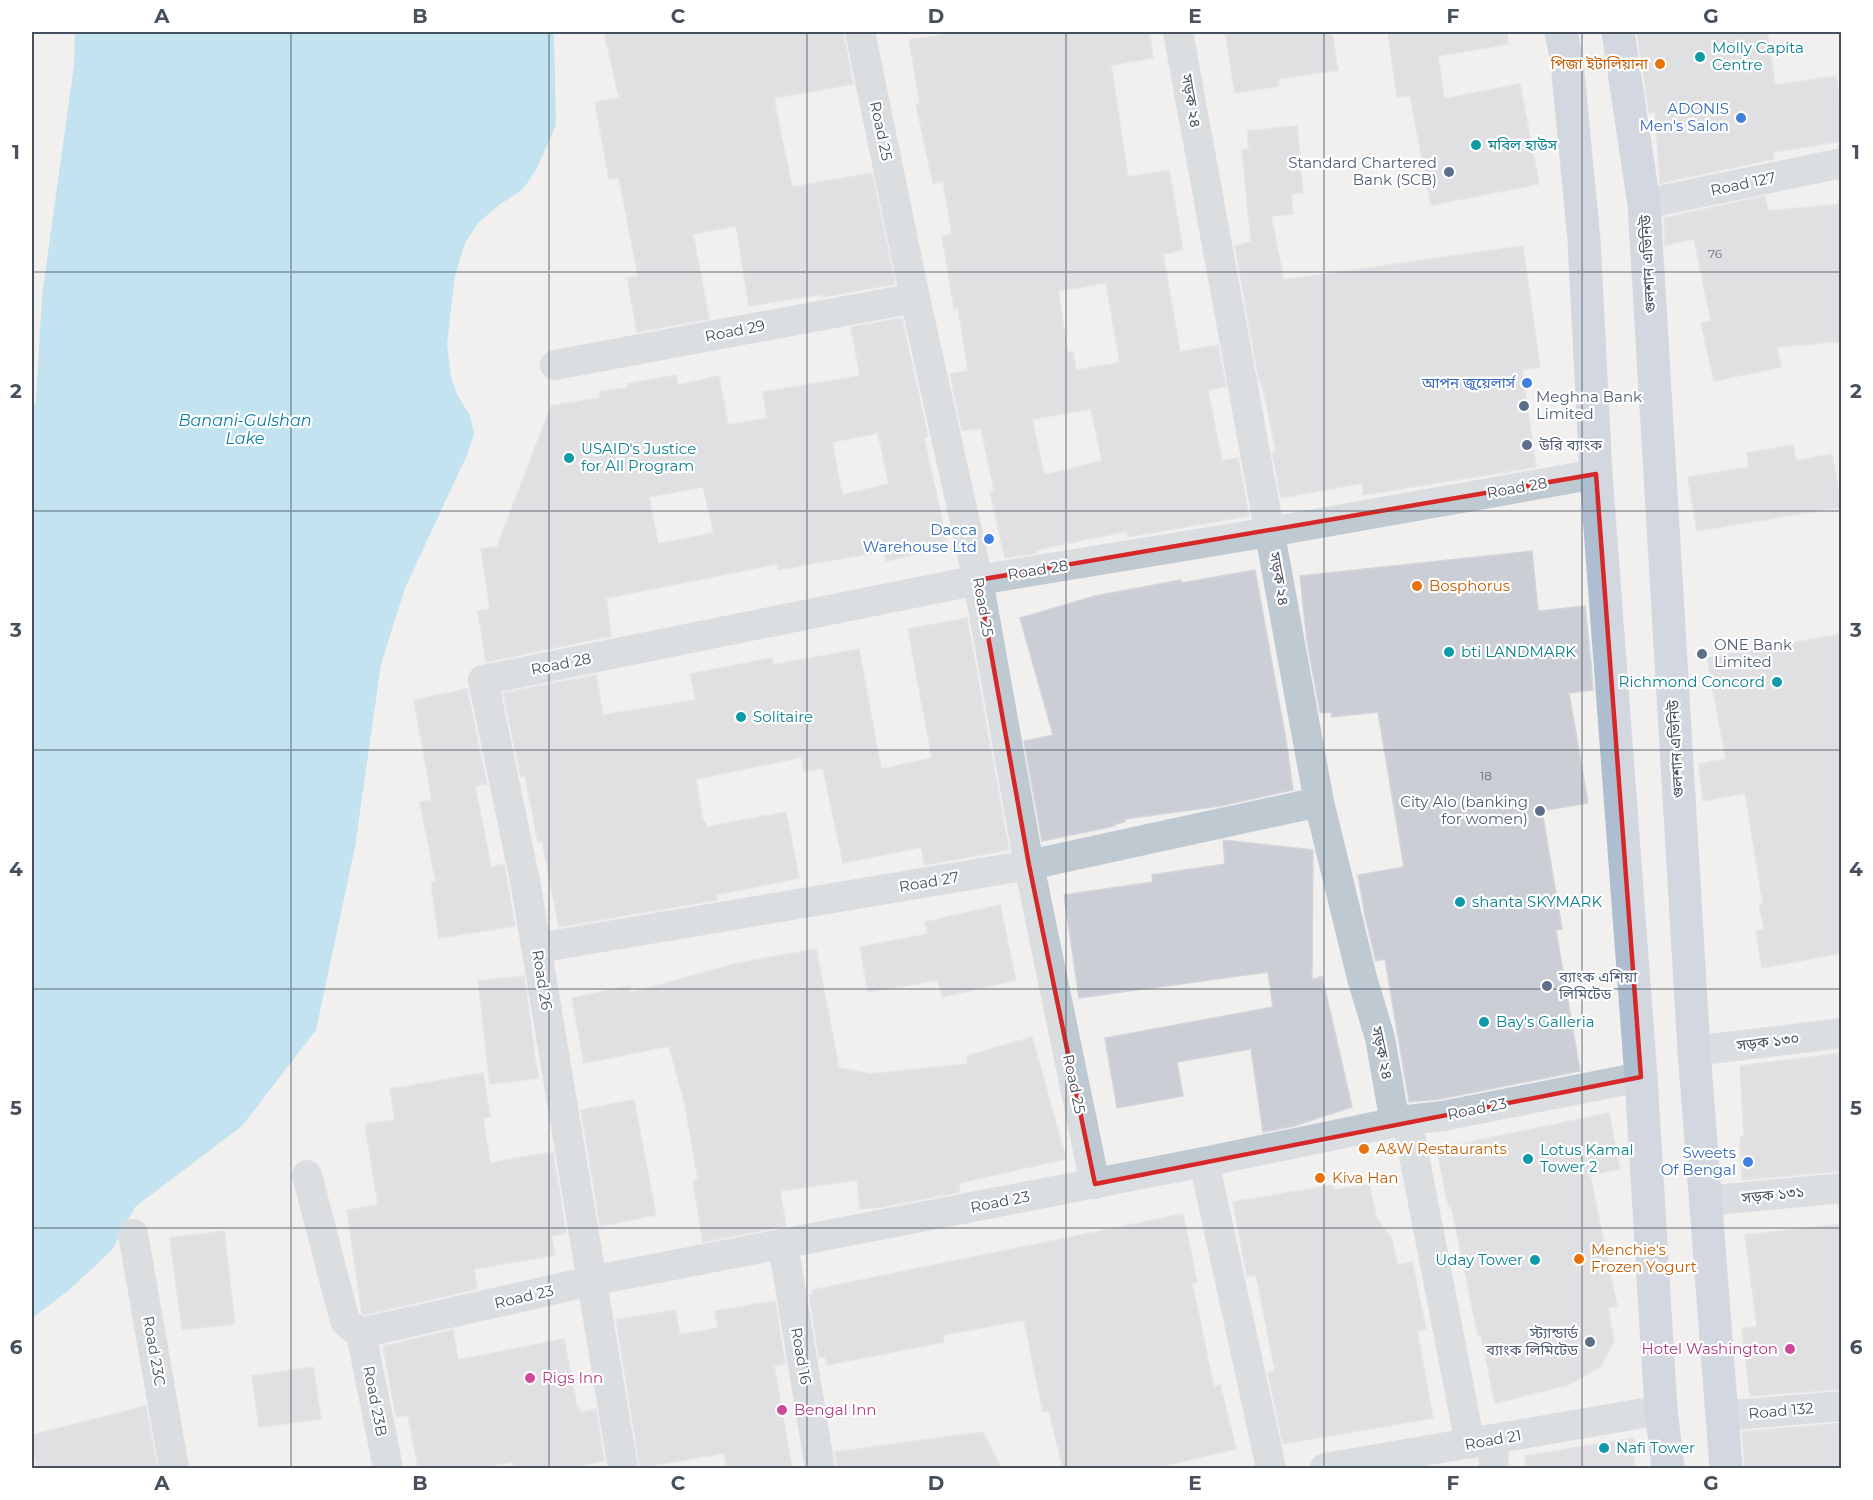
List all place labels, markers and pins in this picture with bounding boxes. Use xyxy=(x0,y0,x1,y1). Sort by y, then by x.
place label: Molly Capita Centre xyxy=(1712,38,1804,74)
marker: Molly Capita Centre xyxy=(1693,50,1707,64)
place label: পিজা ইটালিয়ানা xyxy=(1550,54,1649,73)
marker: পিজা ইটালিয়ানা xyxy=(1653,57,1667,71)
place label: ADONIS Men's Salon xyxy=(1640,99,1729,135)
marker: ADONIS Men's Salon xyxy=(1734,111,1748,125)
place label: মবিল হাউস xyxy=(1487,135,1558,154)
marker: মবিল হাউস xyxy=(1469,138,1483,152)
place label: Standard Chartered Bank (SCB) xyxy=(1288,153,1437,189)
marker: Standard Chartered Bank (SCB) xyxy=(1442,165,1456,179)
place label: আপন জুয়েলার্স xyxy=(1421,373,1516,392)
marker: আপন জুয়েলার্স xyxy=(1520,376,1534,390)
place label: Meghna Bank Limited xyxy=(1536,387,1642,423)
marker: Meghna Bank Limited xyxy=(1517,399,1531,413)
place label: উরি ব্যাংক xyxy=(1538,435,1603,454)
marker: উরি ব্যাংক xyxy=(1520,438,1534,452)
place label: USAID's Justice for All Program xyxy=(581,439,696,475)
marker: USAID's Justice for All Program xyxy=(562,451,576,465)
place label: Dacca Warehouse Ltd xyxy=(863,520,977,556)
marker: Dacca Warehouse Ltd xyxy=(982,532,996,546)
place label: Bosphorus xyxy=(1429,576,1510,595)
marker: Bosphorus xyxy=(1410,579,1424,593)
place label: ONE Bank Limited xyxy=(1714,635,1792,671)
place label: bti LANDMARK xyxy=(1461,642,1576,661)
marker: bti LANDMARK xyxy=(1442,645,1456,659)
marker: ONE Bank Limited xyxy=(1695,647,1709,661)
place label: Richmond Concord xyxy=(1619,672,1765,691)
marker: Richmond Concord xyxy=(1770,675,1784,689)
place label: Solitaire xyxy=(753,707,813,726)
marker: Solitaire xyxy=(734,710,748,724)
place label: City Alo (banking for women) xyxy=(1400,792,1528,828)
marker: City Alo (banking for women) xyxy=(1533,804,1547,818)
place label: shanta SKYMARK xyxy=(1472,892,1602,911)
marker: shanta SKYMARK xyxy=(1453,895,1467,909)
place label: ব্যাংক এশিয়া লিমিটেড xyxy=(1558,967,1638,1003)
marker: ব্যাংক এশিয়া লিমিটেড xyxy=(1540,979,1554,993)
place label: Bay's Galleria xyxy=(1496,1012,1595,1031)
marker: Bay's Galleria xyxy=(1477,1015,1491,1029)
place label: A&W Restaurants xyxy=(1376,1139,1507,1158)
place label: Lotus Kamal Tower 2 xyxy=(1540,1140,1634,1176)
marker: A&W Restaurants xyxy=(1357,1142,1371,1156)
place label: Sweets Of Bengal xyxy=(1661,1143,1736,1179)
marker: Lotus Kamal Tower 2 xyxy=(1521,1152,1535,1166)
marker: Sweets Of Bengal xyxy=(1741,1155,1755,1169)
place label: Kiva Han xyxy=(1332,1168,1399,1187)
marker: Kiva Han xyxy=(1313,1171,1327,1185)
place label: Menchie's Frozen Yogurt xyxy=(1591,1240,1697,1276)
place label: Uday Tower xyxy=(1435,1250,1523,1269)
marker: Menchie's Frozen Yogurt xyxy=(1572,1252,1586,1266)
marker: Uday Tower xyxy=(1528,1253,1542,1267)
place label: স্ট্যান্ডার্ড ব্যাংক লিমিটেড xyxy=(1485,1323,1578,1359)
marker: স্ট্যান্ডার্ড ব্যাংক লিমিটেড xyxy=(1583,1335,1597,1349)
place label: Hotel Washington xyxy=(1642,1339,1778,1358)
marker: Hotel Washington xyxy=(1783,1342,1797,1356)
place label: Rigs Inn xyxy=(542,1368,603,1387)
marker: Rigs Inn xyxy=(523,1371,537,1385)
place label: Bengal Inn xyxy=(794,1400,876,1419)
marker: Bengal Inn xyxy=(775,1403,789,1417)
place label: Nafi Tower xyxy=(1616,1438,1695,1457)
marker: Nafi Tower xyxy=(1597,1441,1611,1455)

